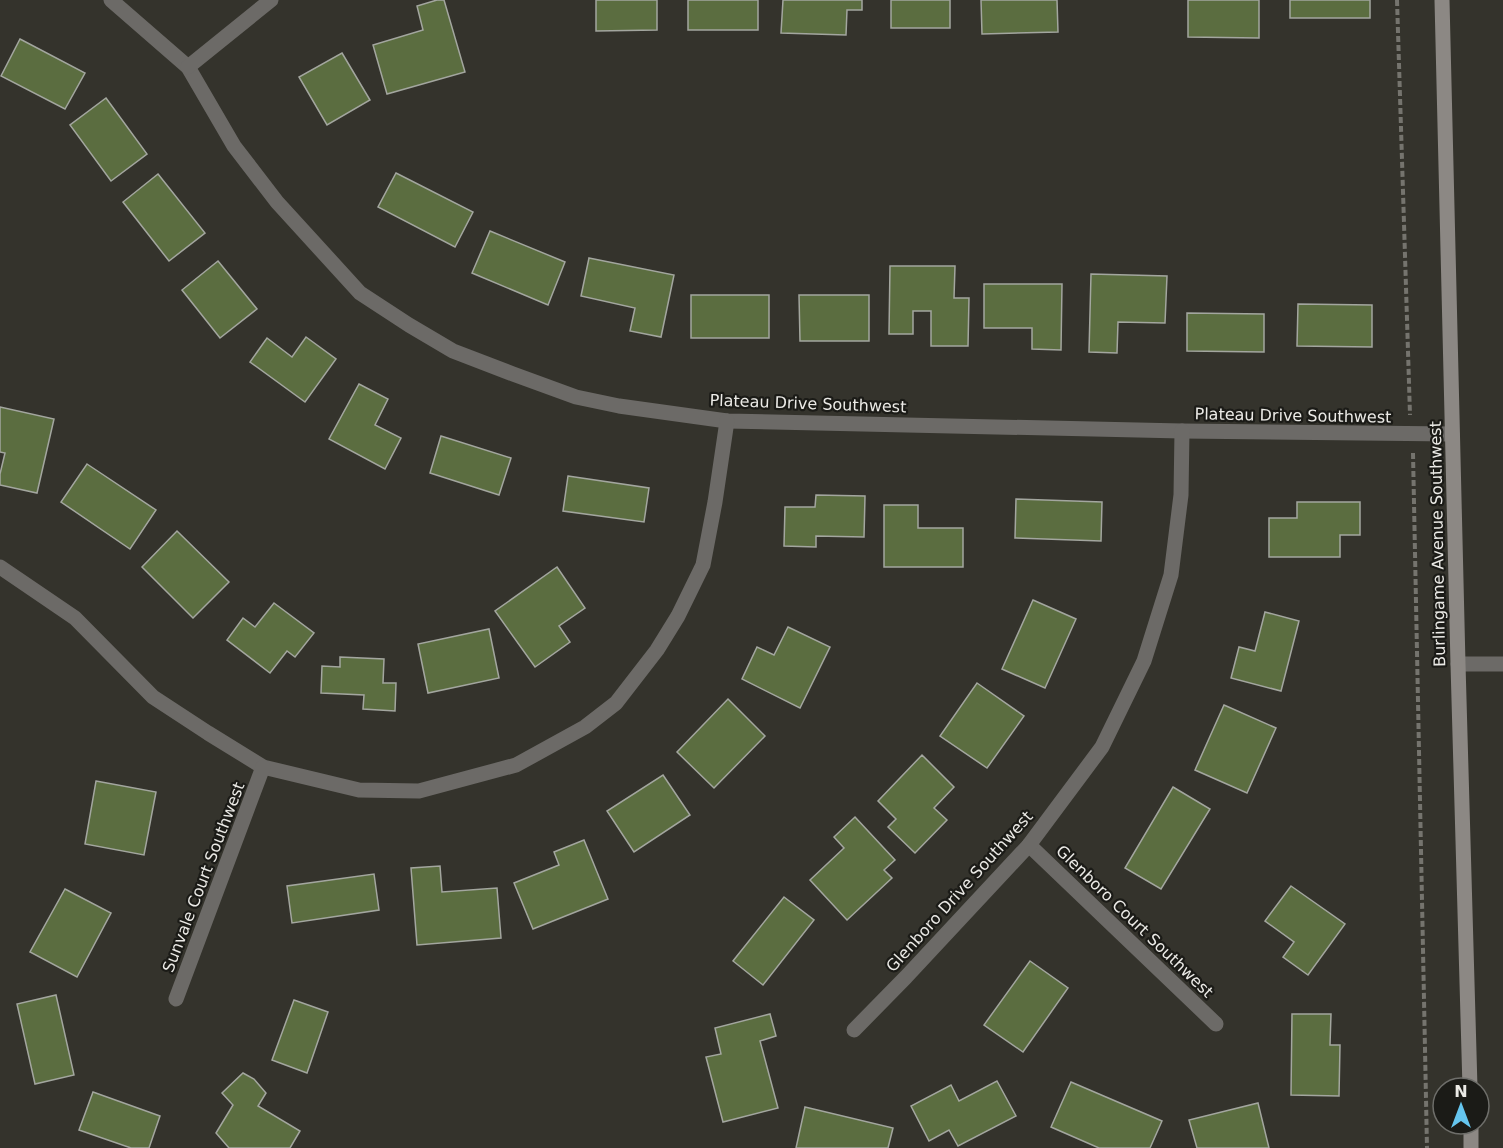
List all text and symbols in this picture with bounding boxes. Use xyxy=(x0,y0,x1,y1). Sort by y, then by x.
street label: Plateau Drive Southwest xyxy=(709,391,907,416)
street label: Plateau Drive Southwest xyxy=(1194,404,1392,427)
street label: Burlingame Avenue Southwest xyxy=(1426,421,1449,667)
street label: Sunvale Court Southwest xyxy=(158,779,249,975)
street label: Glenboro Drive Southwest xyxy=(882,807,1037,976)
street label: Glenboro Court Southwest xyxy=(1052,841,1217,1001)
north arrow xyxy=(1431,1076,1491,1136)
text: N xyxy=(1454,1082,1468,1101)

